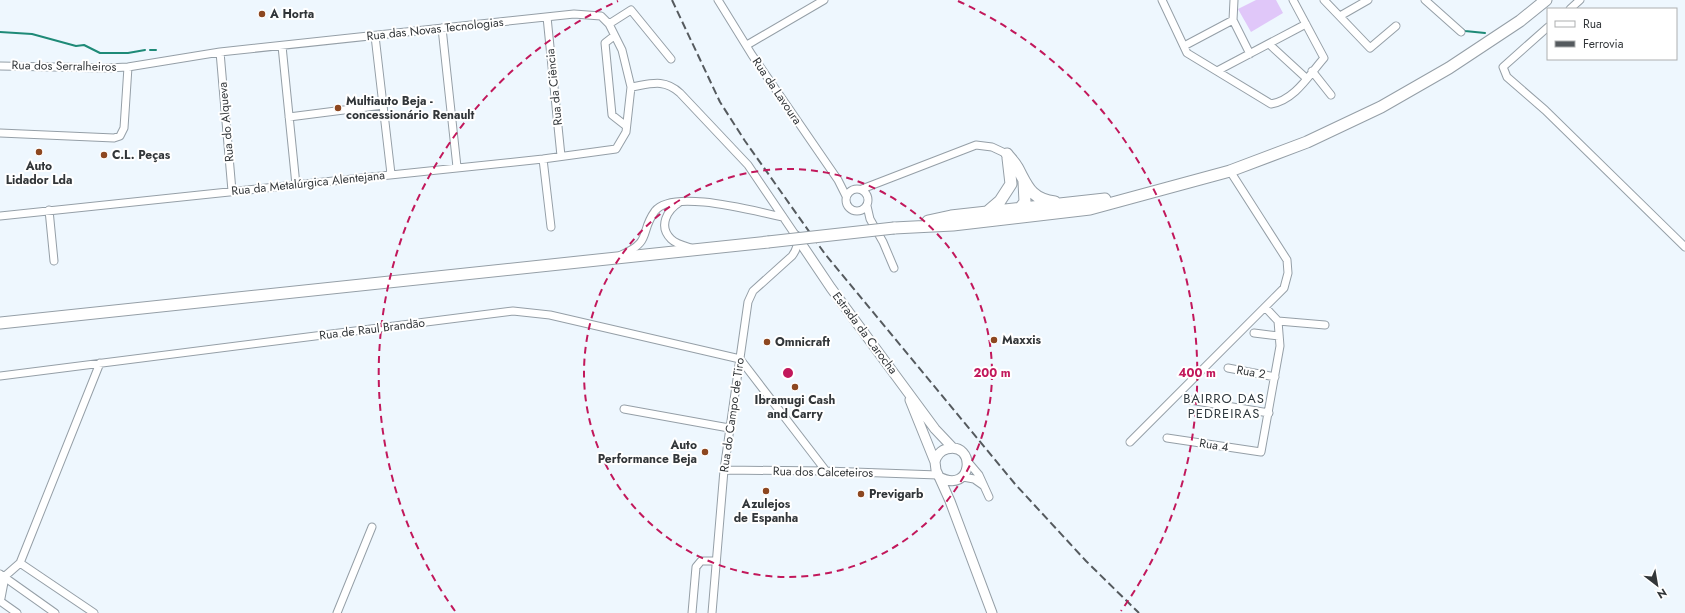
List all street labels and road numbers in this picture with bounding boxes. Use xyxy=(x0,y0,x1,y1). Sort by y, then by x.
street label: Rua das Novas Tecnologias xyxy=(366,13,505,45)
street label: Rua da Ciência xyxy=(541,48,567,126)
street label: Rua da Lavoura xyxy=(748,54,806,128)
street label: Rua dos Serralheiros xyxy=(12,56,117,76)
street label: Rua do Alqueva xyxy=(214,81,238,163)
street label: Rua da Metalúrgica Alentejana xyxy=(230,166,386,200)
street label: Estrada da Carocha xyxy=(828,288,902,378)
street label: Rua de Raul Brandão xyxy=(318,314,426,344)
street label: Rua do Campo de Tiro xyxy=(715,356,749,473)
street label: Rua 2 xyxy=(1235,361,1267,383)
street label: Rua 4 xyxy=(1198,434,1230,456)
street label: Rua dos Calceteiros xyxy=(773,462,874,482)

